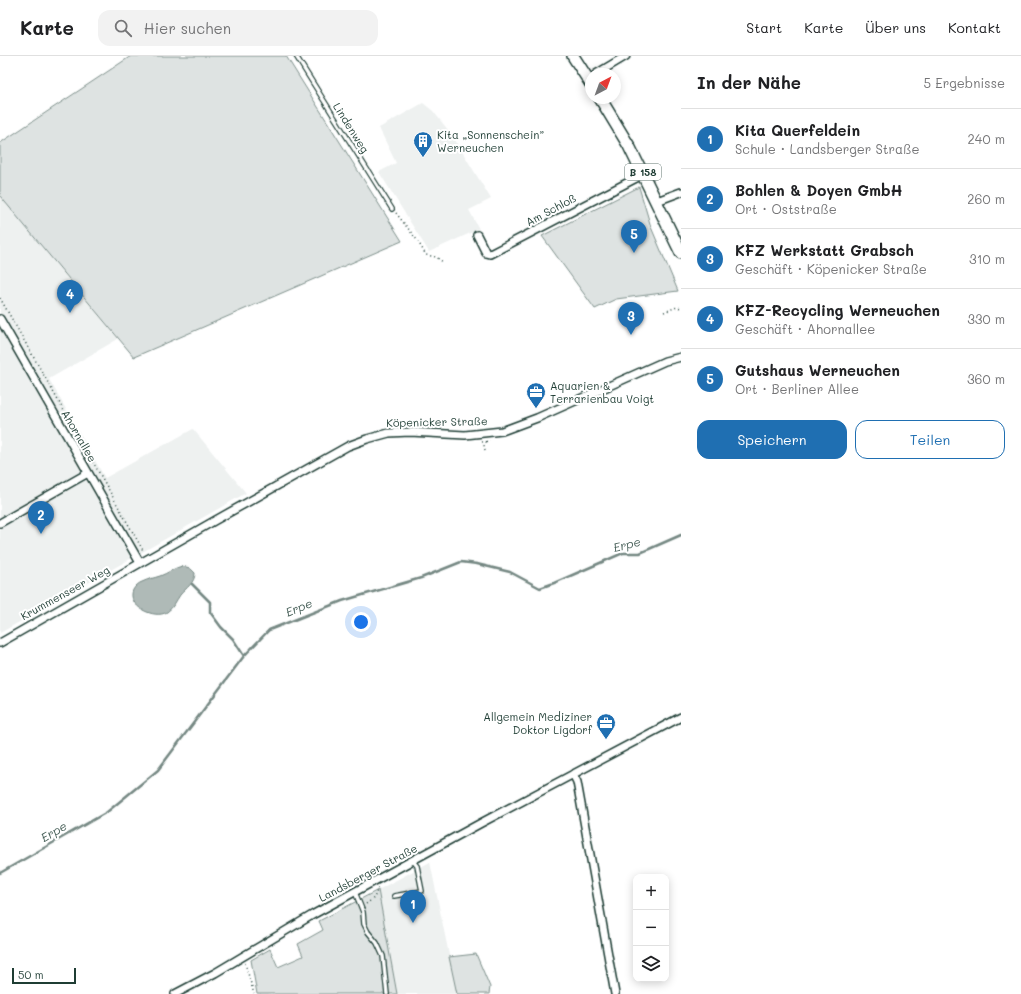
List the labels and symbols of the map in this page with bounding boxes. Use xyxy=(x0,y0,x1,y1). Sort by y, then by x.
north arrow xyxy=(585,68,621,104)
street label: Lindenweg xyxy=(330,100,373,156)
place label: Kita „Sonnenschein“ Werneuchen xyxy=(437,127,544,155)
building icon: Kita „Sonnenschein“ Werneuchen xyxy=(412,130,434,158)
road number: B 158 xyxy=(625,164,661,180)
street label: Am Schloß xyxy=(523,190,579,229)
pin: 5 xyxy=(621,220,647,253)
pin: 4 xyxy=(57,280,83,313)
pin: 3 xyxy=(618,302,644,335)
place label: Aquarien & Terrarienbau Voigt xyxy=(550,378,654,406)
office icon: Aquarien & Terrarienbau Voigt xyxy=(525,381,547,409)
street label: Ahornallee xyxy=(58,407,101,465)
street label: Köpenicker Straße xyxy=(386,413,488,430)
pin: 2 xyxy=(28,501,54,534)
water label: Erpe xyxy=(611,533,642,555)
street label: Krummenseer Weg xyxy=(18,562,112,623)
water label: Erpe xyxy=(283,594,314,620)
your location xyxy=(351,612,371,632)
place label: Allgemein Mediziner Doktor Ligdorf xyxy=(483,709,593,737)
office icon: Allgemein Mediziner Doktor Ligdorf xyxy=(595,712,617,740)
water label: Erpe xyxy=(37,817,70,845)
street label: Landsberger Straße xyxy=(316,840,420,905)
pin: 1 xyxy=(400,890,426,923)
scale bar xyxy=(12,966,76,985)

